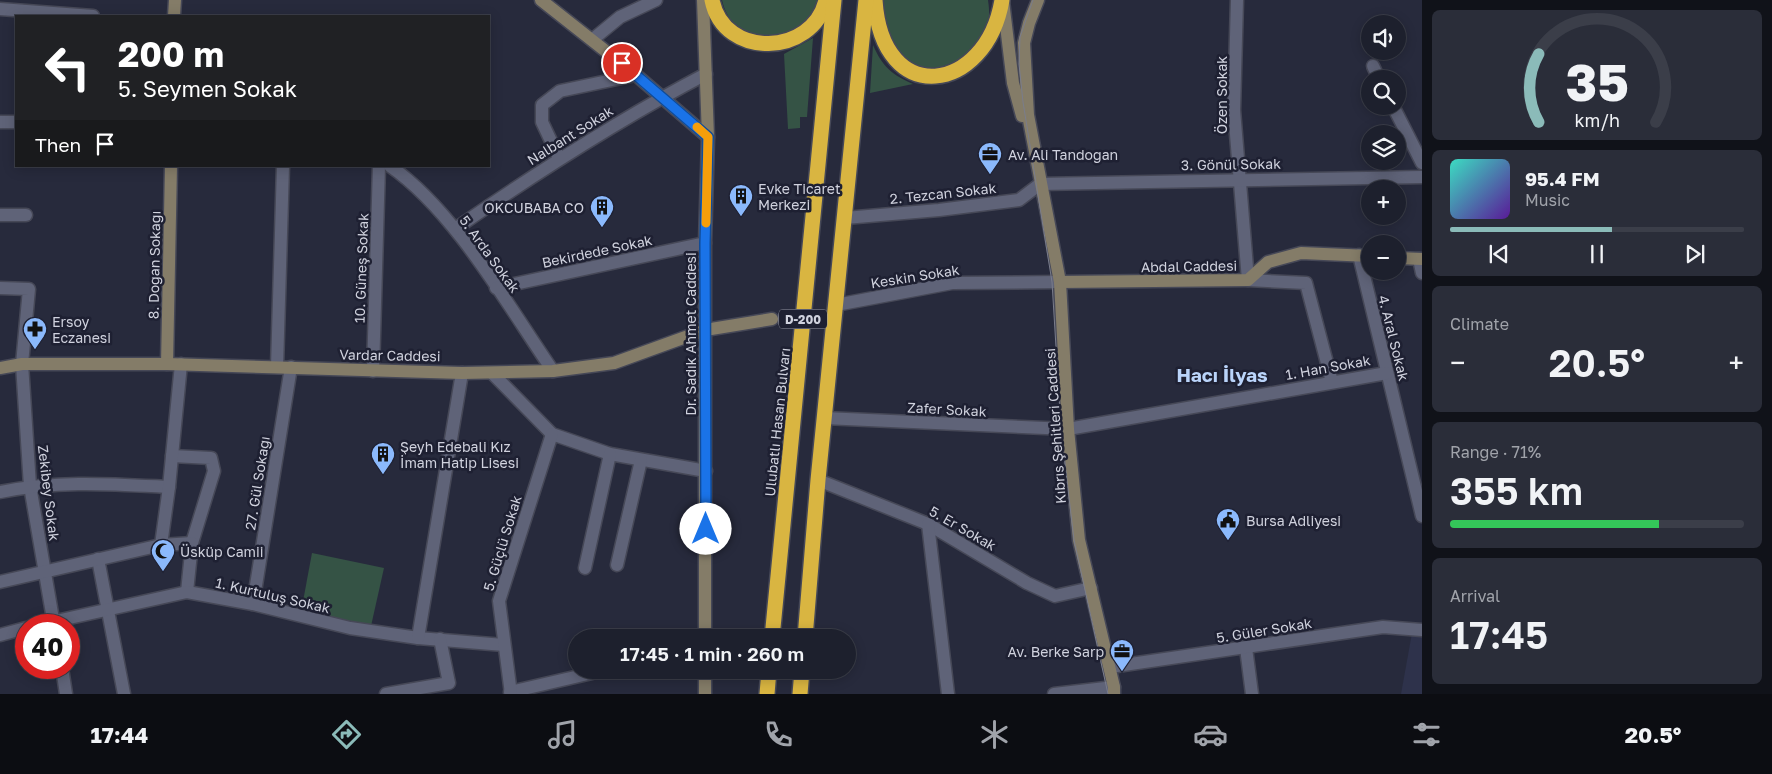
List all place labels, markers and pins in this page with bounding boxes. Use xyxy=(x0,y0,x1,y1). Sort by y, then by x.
pin xyxy=(601,42,643,84)
office icon: Av. Ali Tandoğan xyxy=(977,141,1003,175)
place label: Av. Ali Tandoğan xyxy=(1008,146,1118,163)
place label: Evke Ticaret Merkezi xyxy=(758,180,841,213)
building icon: Evke Ticaret Merkezi xyxy=(728,183,754,217)
building icon: OKCUBABA CO xyxy=(589,194,615,228)
place label: OKCUBABA CO xyxy=(484,199,584,216)
place label: Ersoy Eczanesi xyxy=(52,313,111,346)
pharmacy icon: Ersoy Eczanesi xyxy=(22,316,48,350)
place label: Şeyh Edebali Kız İmam Hatip Lisesi xyxy=(400,438,519,471)
building icon: Şeyh Edebali Kız İmam Hatip Lisesi xyxy=(370,441,396,475)
public building icon: Bursa Adliyesi xyxy=(1215,507,1241,541)
place label: Bursa Adliyesi xyxy=(1246,512,1341,529)
mosque icon: Üsküp Camii xyxy=(150,538,176,572)
place label: Üsküp Camii xyxy=(180,543,263,560)
office icon: Av. Berke Sarp xyxy=(1109,638,1135,672)
place label: Av. Berke Sarp xyxy=(1008,643,1104,660)

